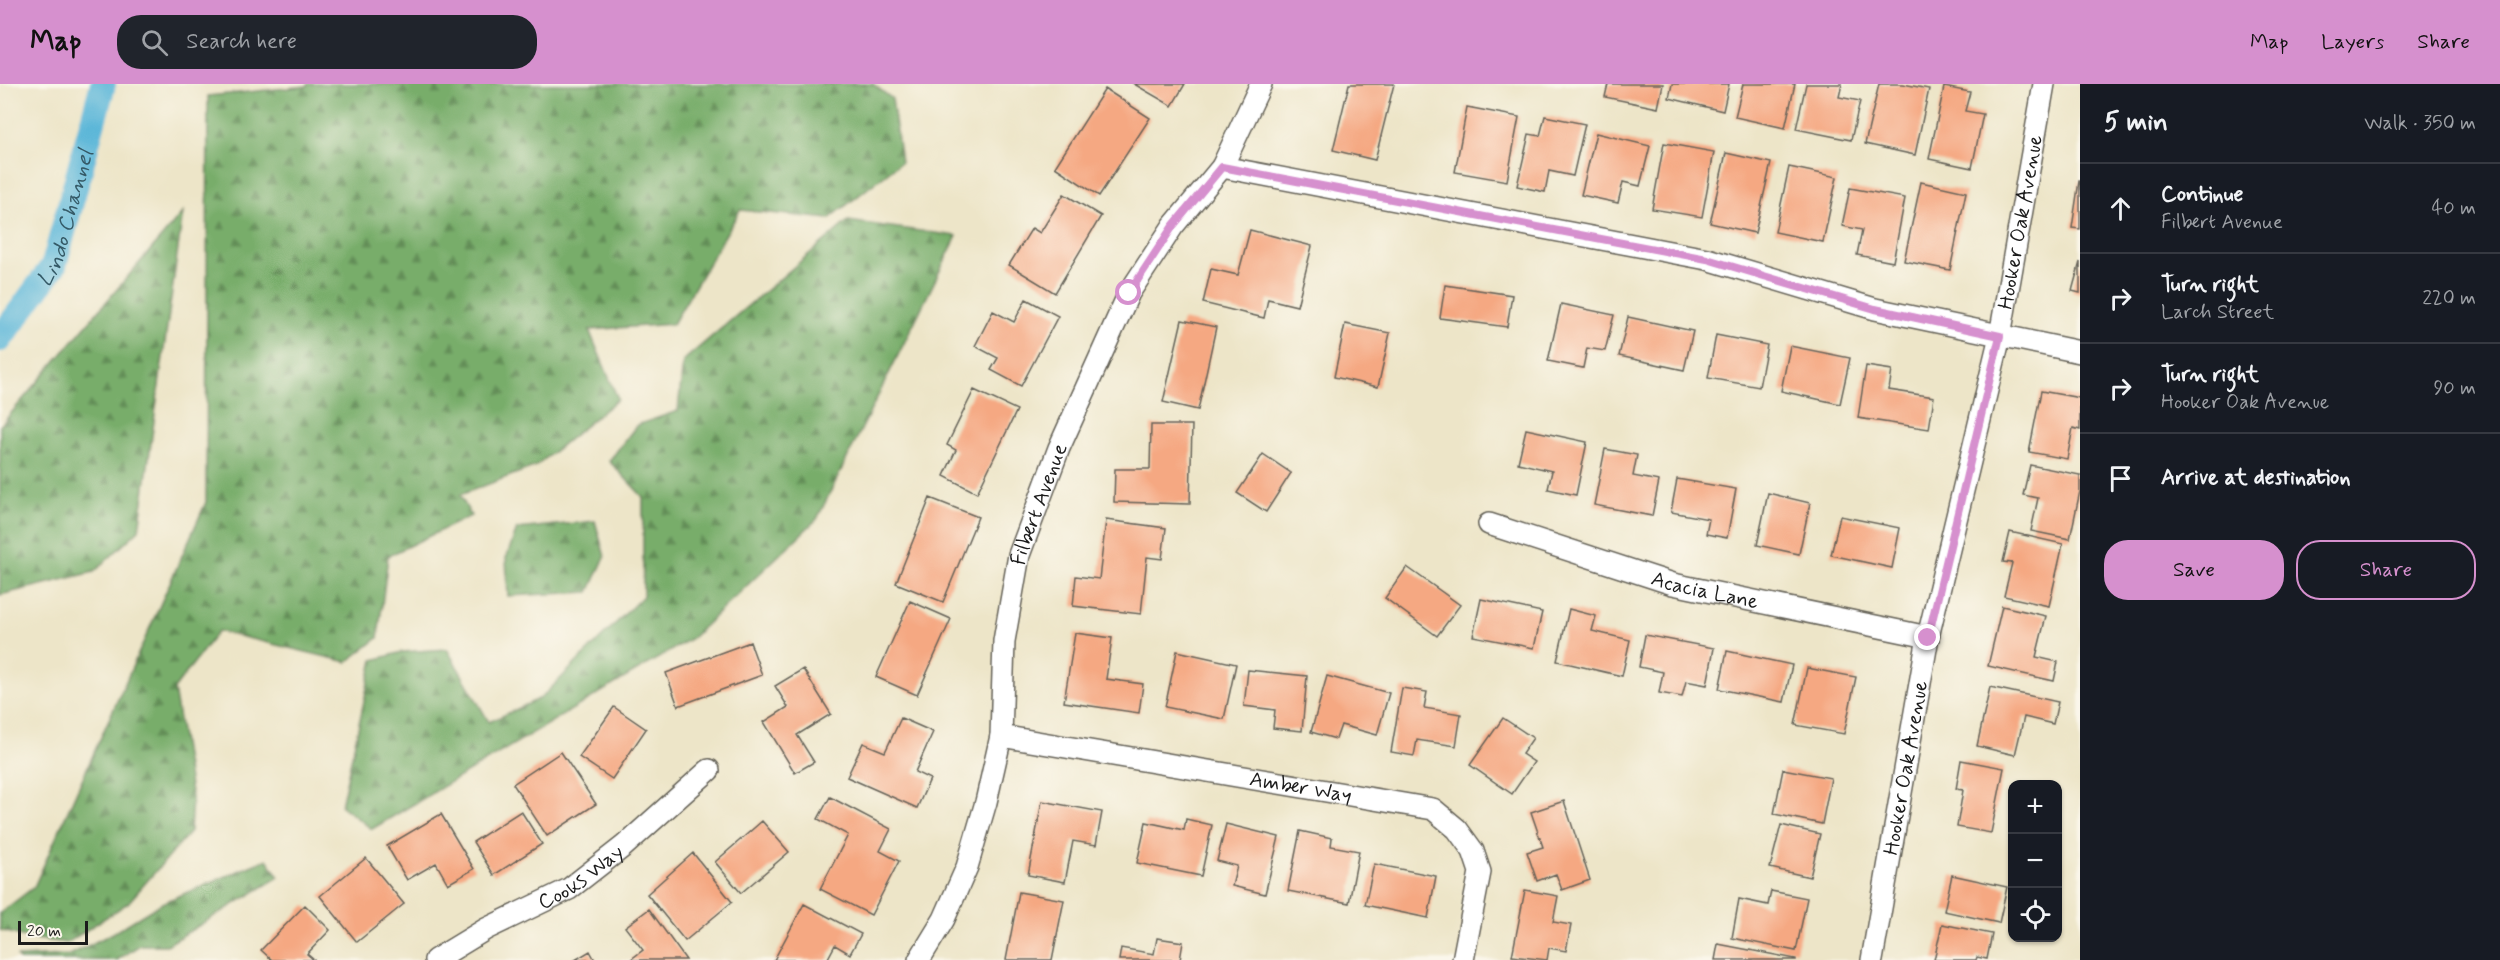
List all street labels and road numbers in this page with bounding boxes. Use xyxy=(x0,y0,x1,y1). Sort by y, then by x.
street label: Hooker Oak Avenue xyxy=(1992,133,2050,312)
street label: Filbert Avenue xyxy=(1005,440,1075,567)
street label: Acacia Lane xyxy=(1647,565,1761,616)
street label: Hooker Oak Avenue xyxy=(1877,679,1935,857)
street label: Amber Way xyxy=(1247,765,1354,810)
street label: Cooks Way xyxy=(534,839,630,917)

